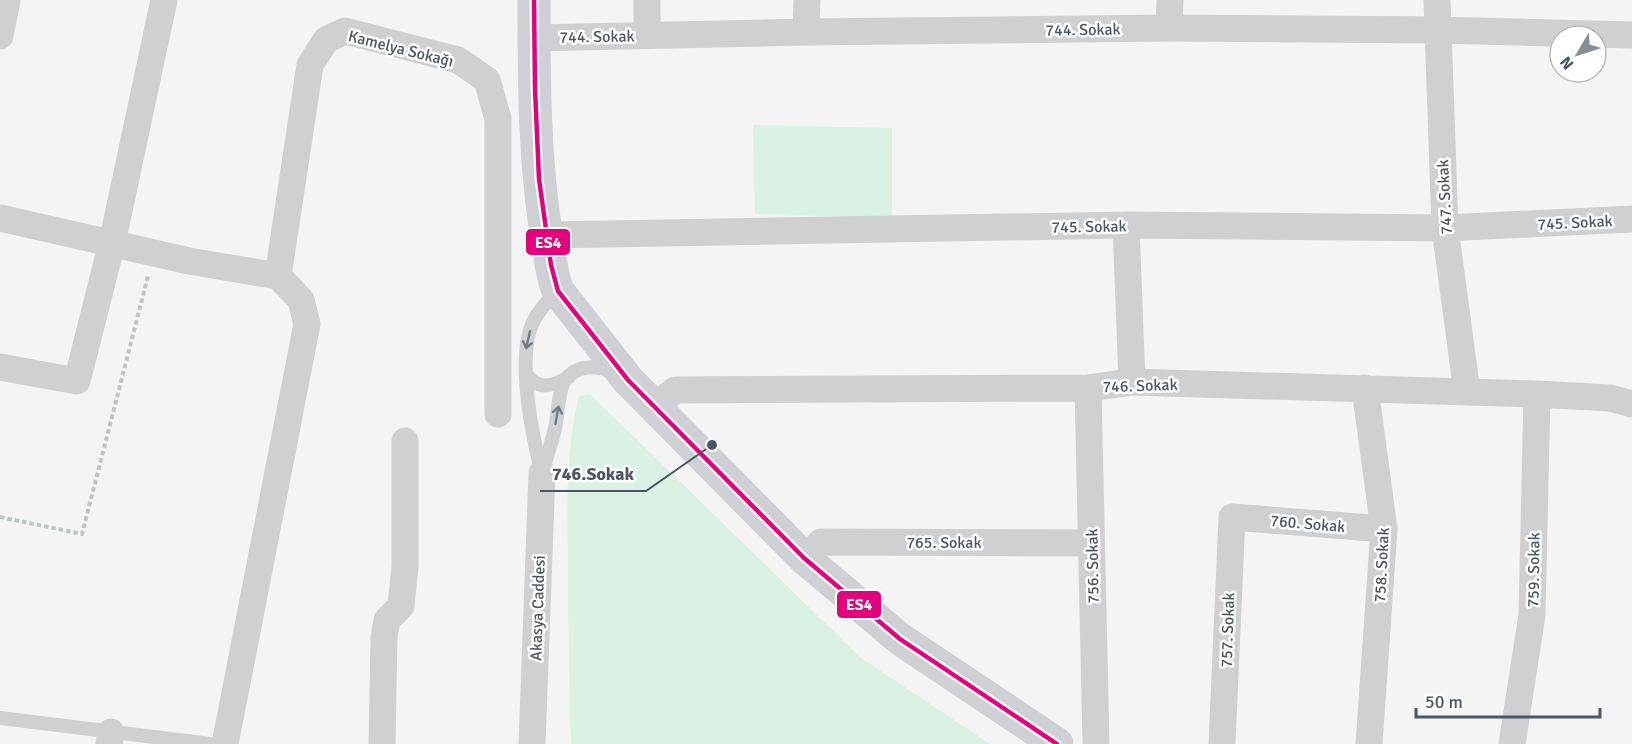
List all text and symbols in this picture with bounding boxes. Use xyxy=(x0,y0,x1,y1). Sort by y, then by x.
street label: 744. Sokak xyxy=(1045,19,1121,41)
north arrow xyxy=(1548,24,1608,84)
street label: Kamelya Sokağı xyxy=(346,26,456,72)
street label: 744. Sokak xyxy=(559,26,635,48)
text: N xyxy=(1556,52,1578,73)
street label: 747. Sokak xyxy=(1433,159,1457,235)
street label: 745. Sokak xyxy=(1537,211,1613,235)
street label: 745. Sokak xyxy=(1051,216,1127,238)
line badge: ES4 xyxy=(525,228,571,256)
text: ES4 xyxy=(535,233,562,253)
one-way arrow xyxy=(522,329,533,349)
street label: 746. Sokak xyxy=(1102,375,1178,397)
one-way arrow xyxy=(552,406,563,425)
callout: 746.Sokak xyxy=(540,455,646,491)
text: 746.Sokak xyxy=(552,463,634,485)
street label: 760. Sokak xyxy=(1270,511,1346,537)
street label: 758. Sokak xyxy=(1370,527,1394,603)
street label: 756. Sokak xyxy=(1082,528,1104,604)
street label: 759. Sokak xyxy=(1523,532,1545,608)
street label: 765. Sokak xyxy=(906,533,982,553)
street label: Akasya Caddesi xyxy=(526,555,550,661)
line badge: ES4 xyxy=(836,590,882,619)
street label: 757. Sokak xyxy=(1217,592,1239,668)
text: ES4 xyxy=(846,595,873,615)
scale bar xyxy=(1416,681,1600,719)
text: 50 m xyxy=(1425,691,1463,713)

